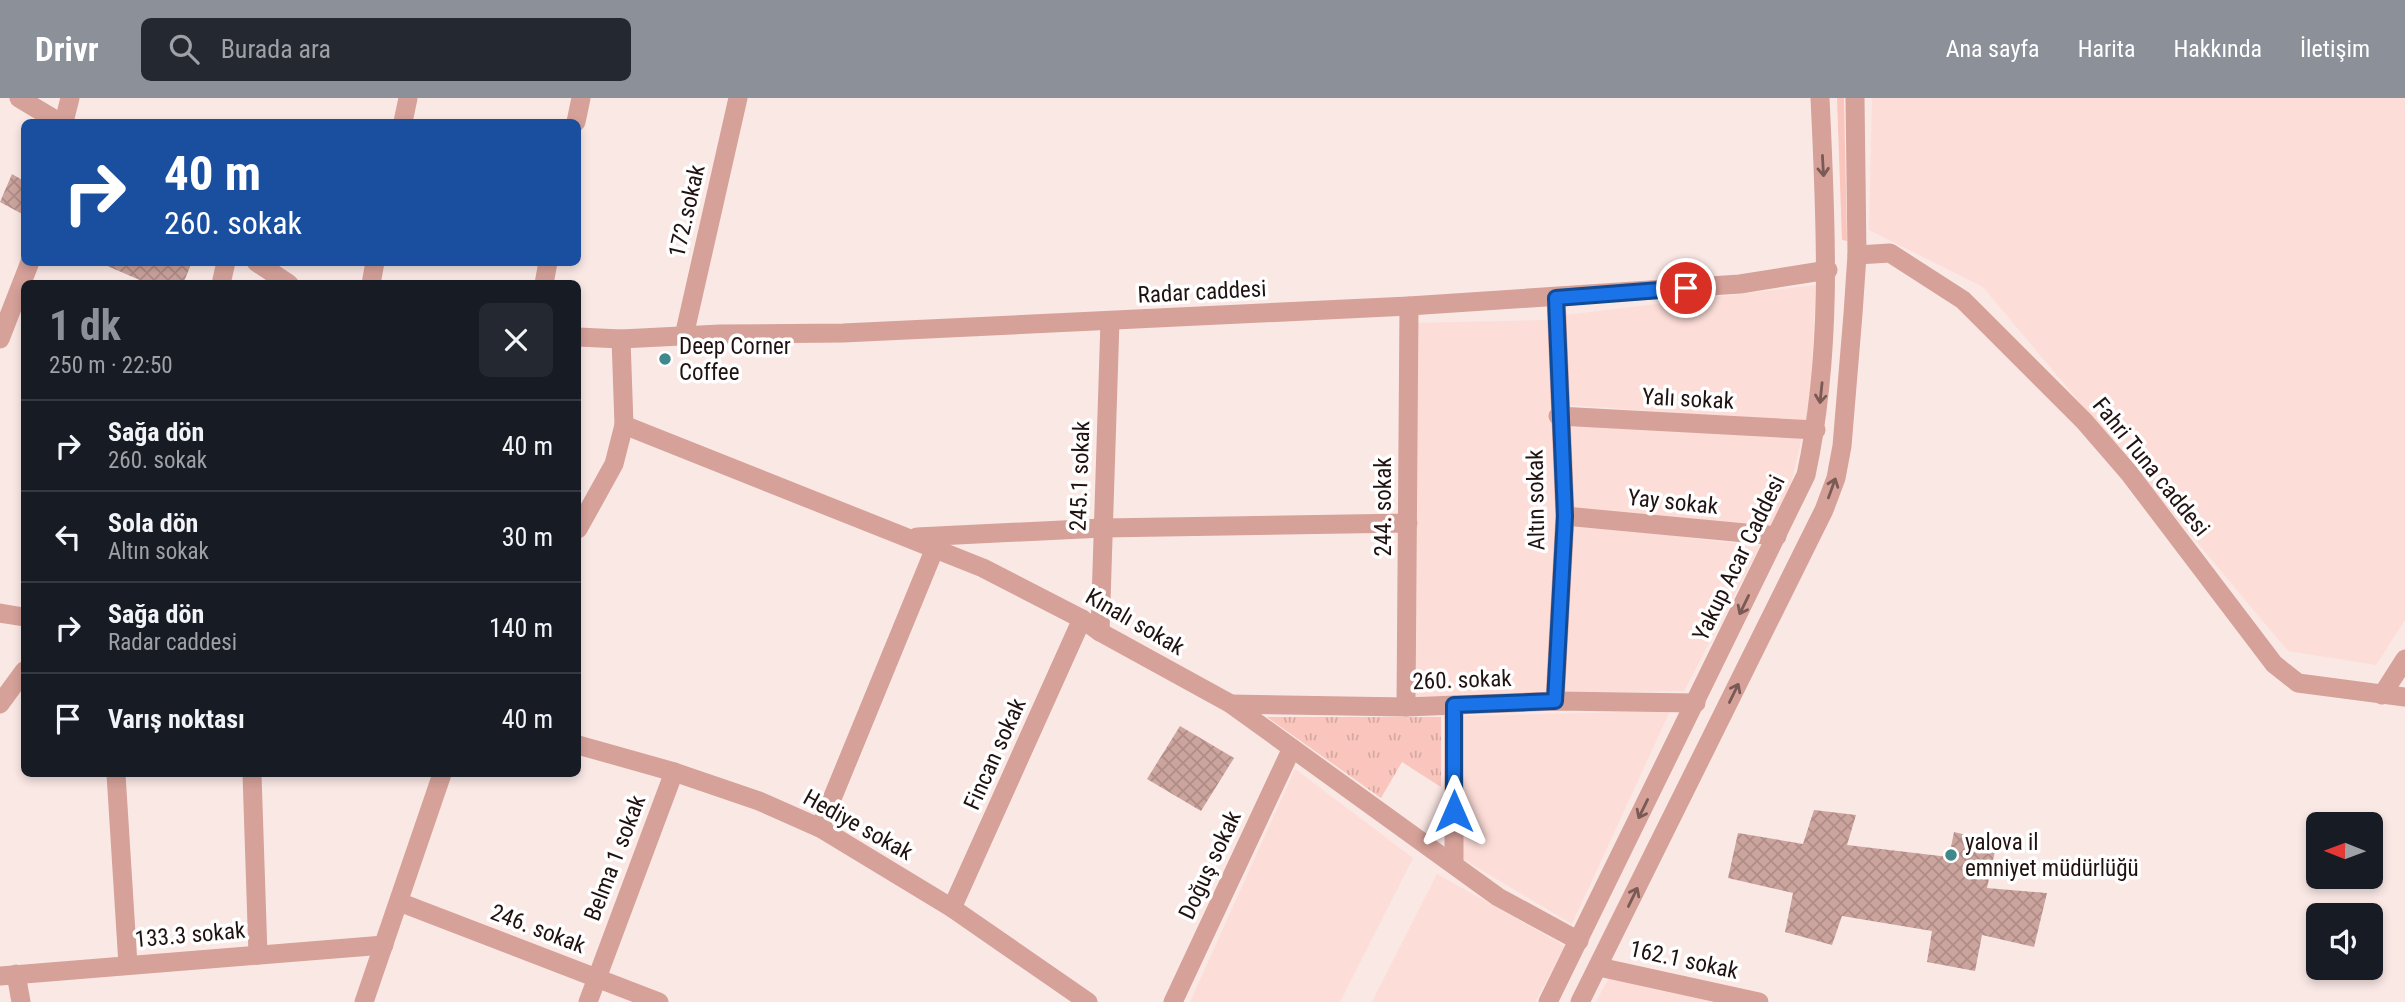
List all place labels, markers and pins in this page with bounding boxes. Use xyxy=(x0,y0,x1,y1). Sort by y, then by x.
pin xyxy=(1656,258,1716,318)
place label: Deep Corner Coffee xyxy=(679,333,791,386)
marker: Deep Corner Coffee xyxy=(657,351,673,367)
place label: yalova il emniyet müdürlüğü xyxy=(1965,829,2139,882)
marker: yalova il emniyet müdürlüğü xyxy=(1943,847,1959,863)

